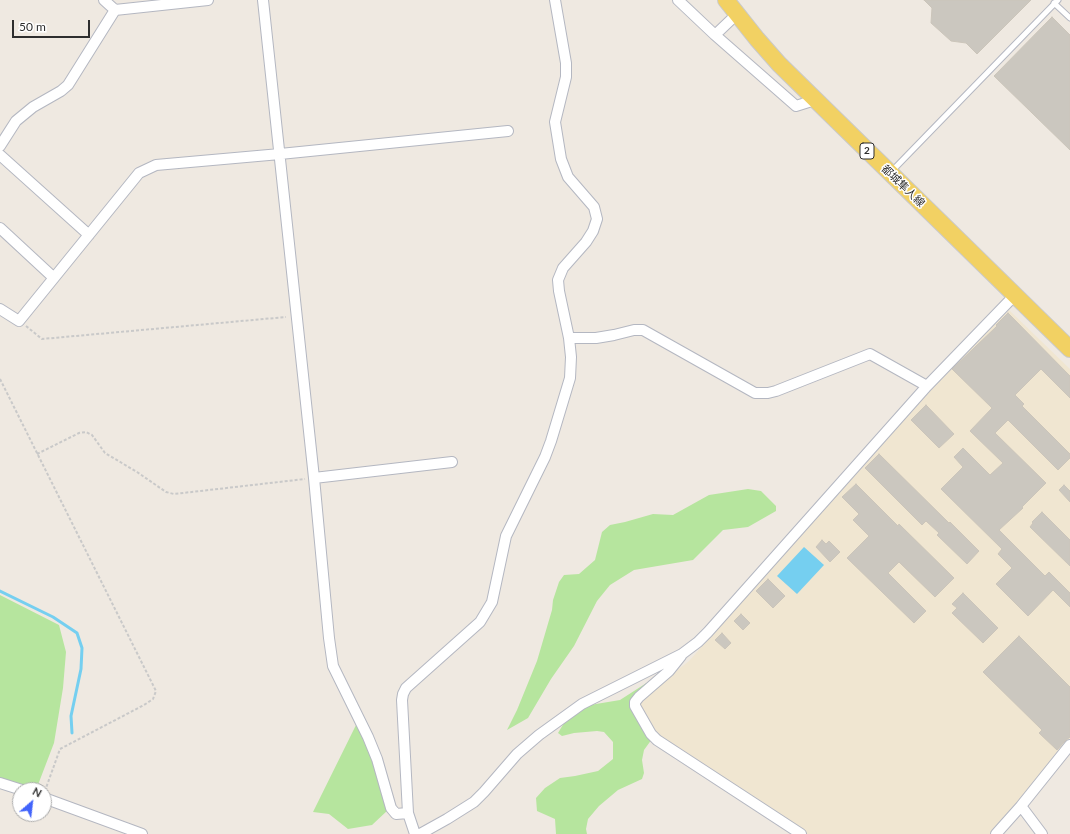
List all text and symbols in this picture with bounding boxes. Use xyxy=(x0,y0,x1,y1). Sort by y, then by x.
scale bar xyxy=(14,12,92,38)
text: 50 m xyxy=(19,19,46,34)
road number: 2 xyxy=(860,143,874,159)
street label: 都城隼人線 xyxy=(879,162,927,210)
north arrow xyxy=(12,782,52,822)
text: N xyxy=(31,784,44,800)

